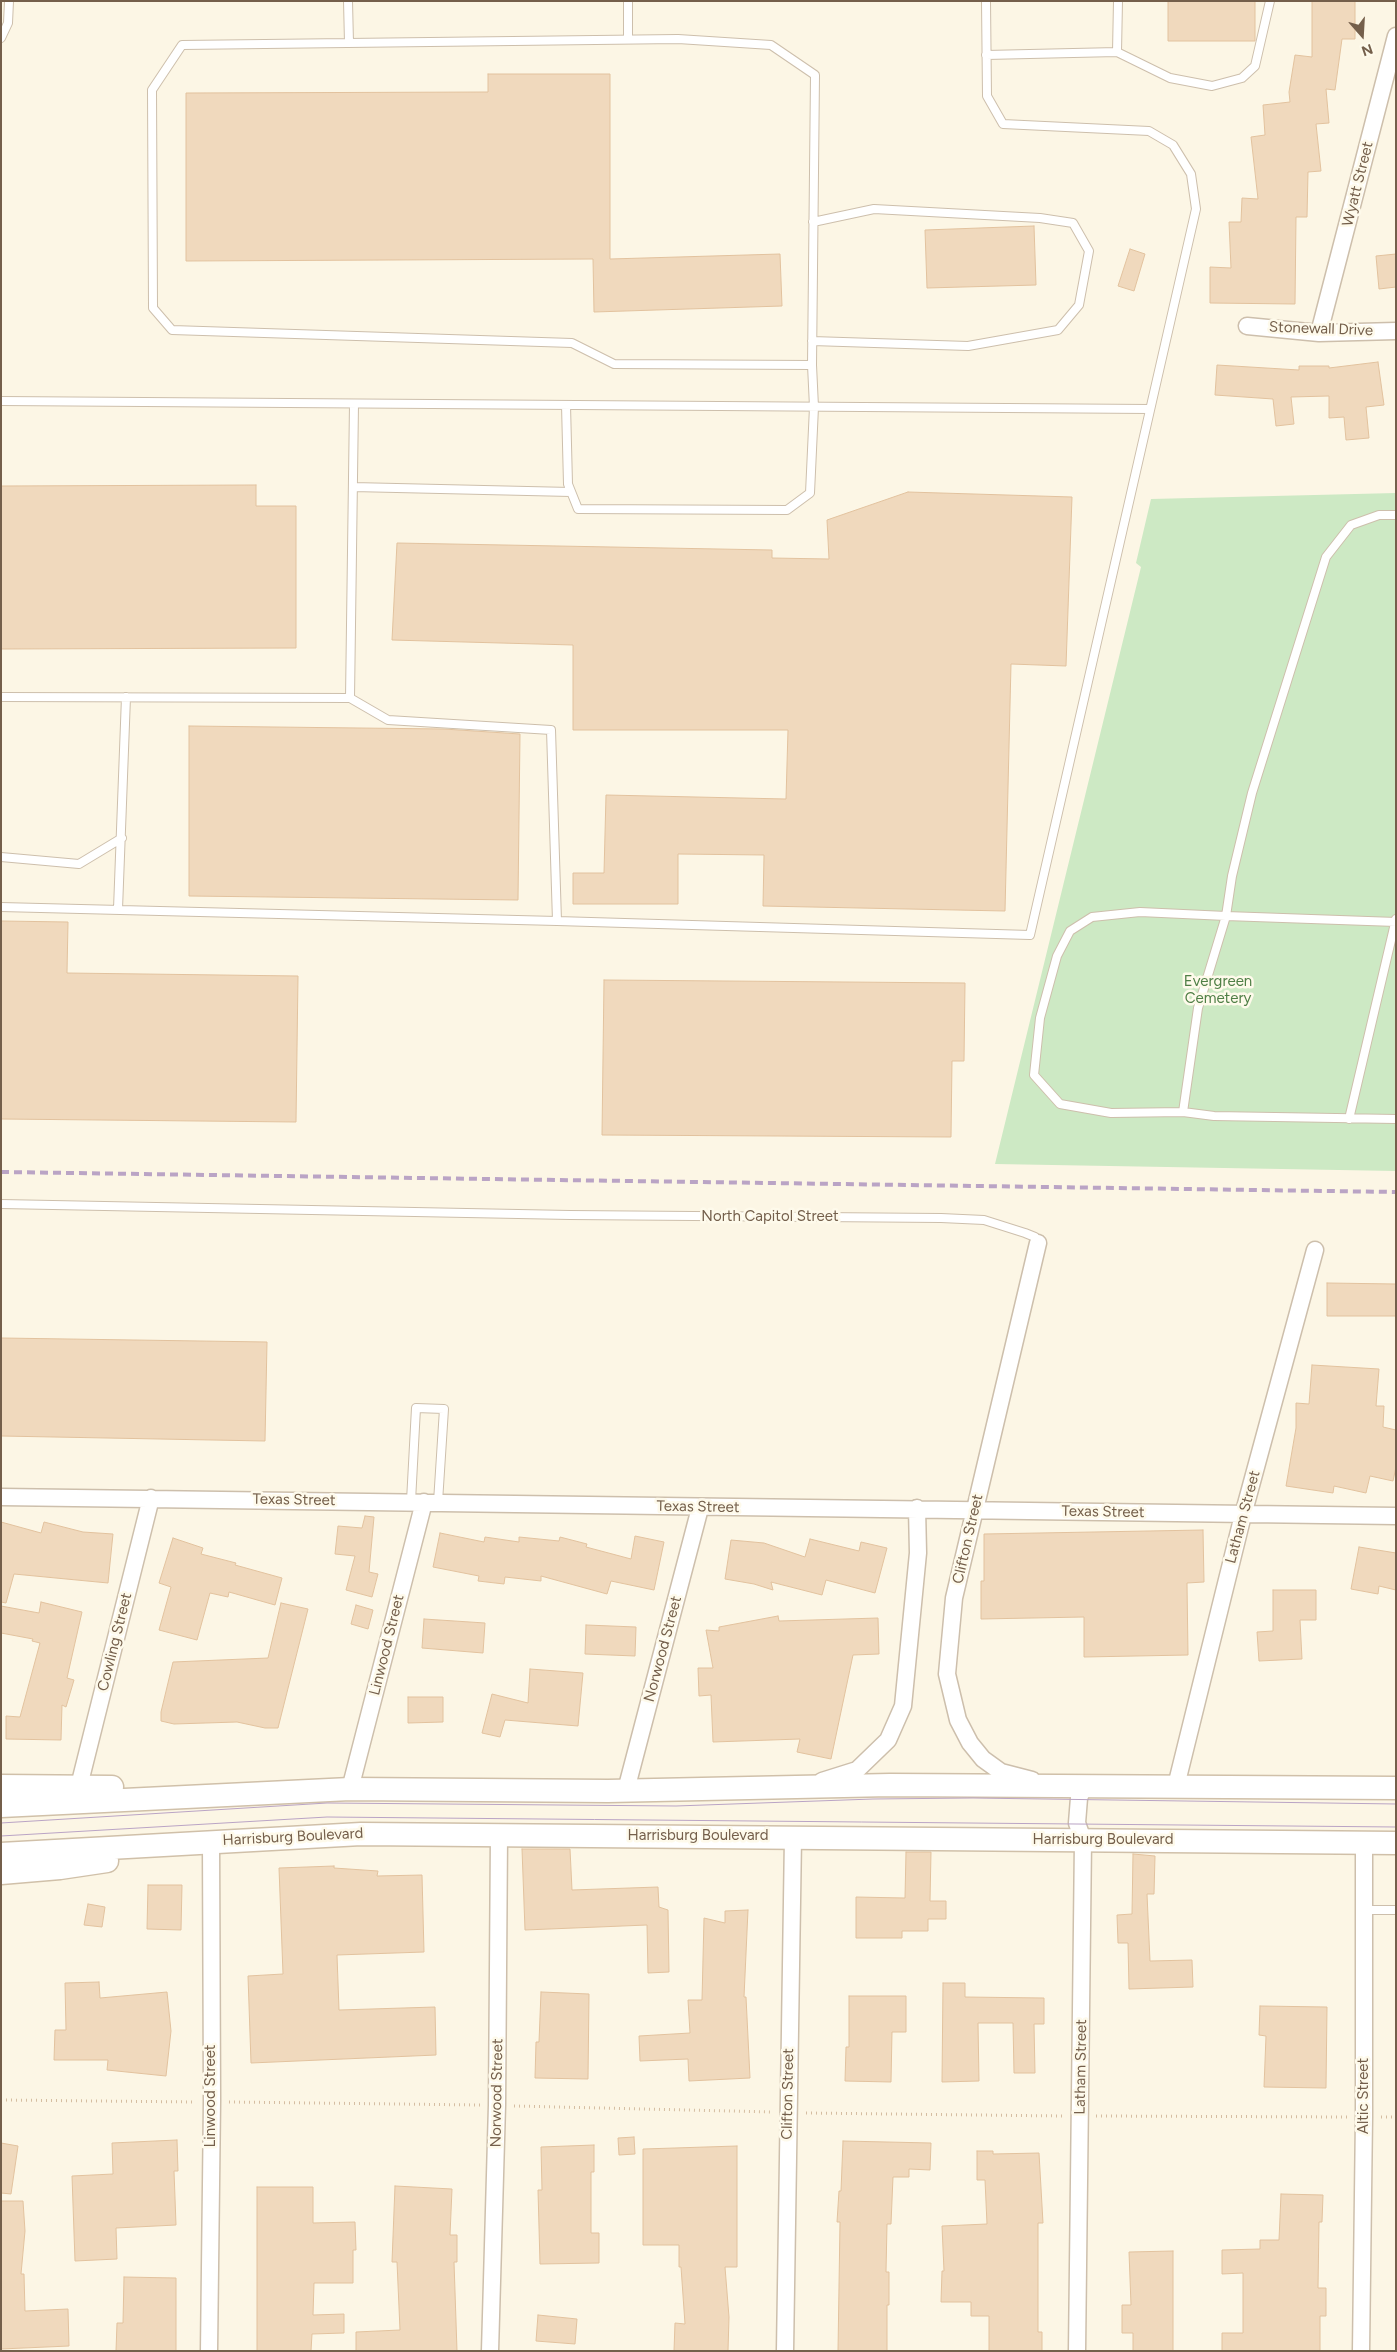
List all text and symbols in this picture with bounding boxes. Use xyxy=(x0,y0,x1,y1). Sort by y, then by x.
north arrow xyxy=(1337,10,1387,60)
text: N xyxy=(1359,40,1375,59)
street label: Wyatt Street xyxy=(1339,140,1377,228)
street label: Stonewall Drive xyxy=(1269,318,1373,340)
park label: Evergreen Cemetery xyxy=(1184,973,1252,1008)
street label: North Capitol Street xyxy=(701,1208,839,1226)
street label: Latham Street xyxy=(1222,1468,1264,1566)
street label: Texas Street xyxy=(252,1490,336,1510)
street label: Clifton Street xyxy=(949,1492,987,1586)
street label: Texas Street xyxy=(656,1497,740,1517)
street label: Texas Street xyxy=(1061,1502,1145,1522)
street label: Cowling Street xyxy=(94,1591,136,1693)
street label: Linwood Street xyxy=(366,1593,408,1697)
street label: Norwood Street xyxy=(640,1594,686,1704)
street label: Harrisburg Boulevard xyxy=(222,1824,364,1850)
street label: Harrisburg Boulevard xyxy=(628,1827,768,1845)
street label: Harrisburg Boulevard xyxy=(1033,1831,1173,1849)
street label: Latham Street xyxy=(1071,2019,1091,2115)
street label: Norwood Street xyxy=(487,2038,507,2148)
street label: Linwood Street xyxy=(202,2044,220,2148)
street label: Clifton Street xyxy=(778,2048,798,2140)
street label: Altic Street xyxy=(1355,2058,1373,2134)

